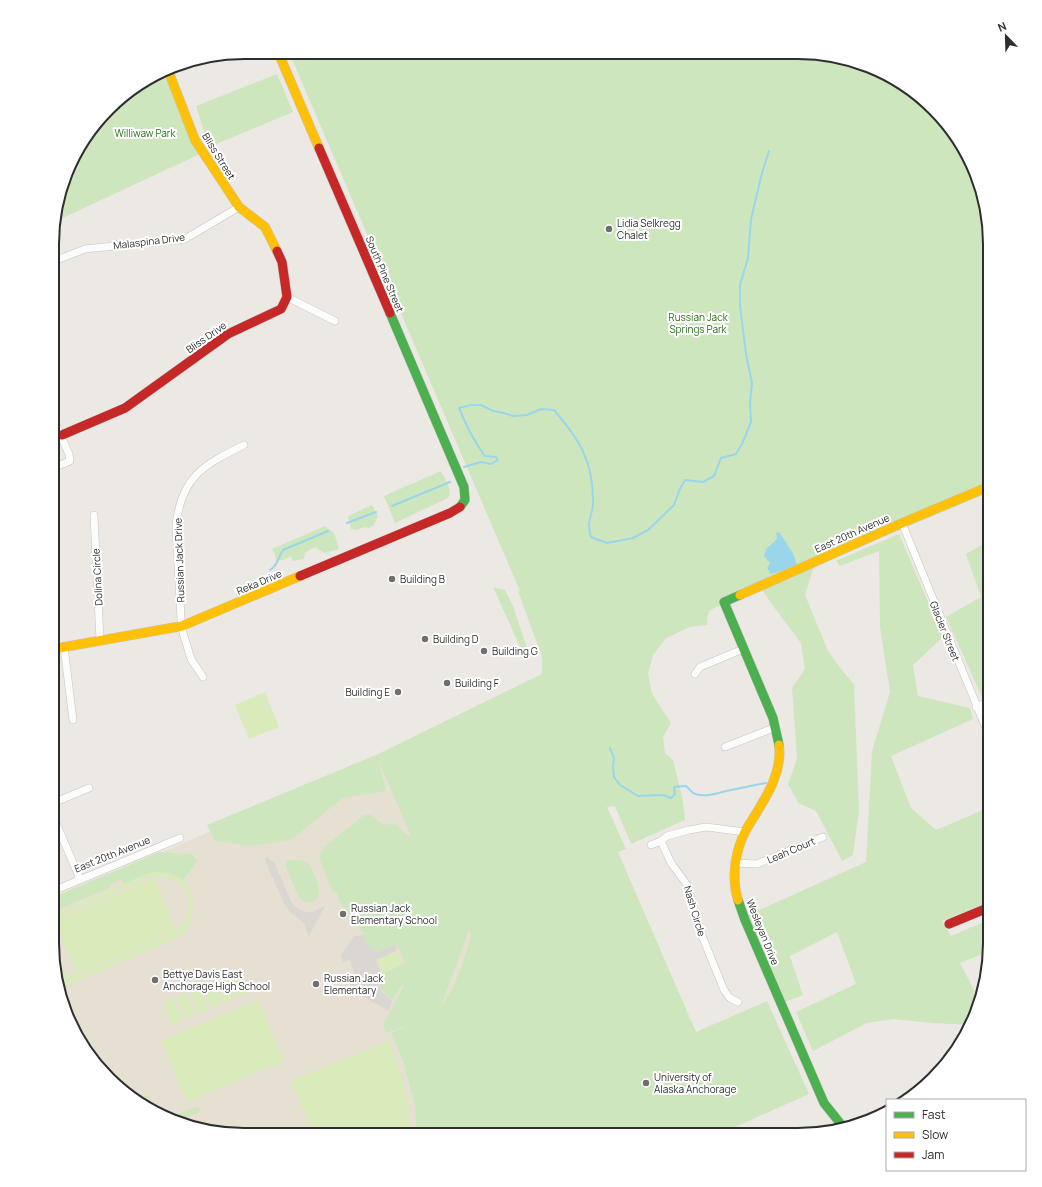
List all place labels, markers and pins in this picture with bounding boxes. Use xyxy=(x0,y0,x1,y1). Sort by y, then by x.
place label: Lidia Selkregg Chalet xyxy=(617,216,681,242)
marker: Lidia Selkregg Chalet xyxy=(604,224,614,234)
place label: Building B xyxy=(400,572,445,586)
marker: Building B xyxy=(387,574,397,584)
place label: Building D xyxy=(433,632,479,646)
marker: Building D xyxy=(420,634,430,644)
place label: Building G xyxy=(492,644,538,658)
marker: Building G xyxy=(479,646,489,656)
place label: Building F xyxy=(455,676,499,690)
marker: Building F xyxy=(442,678,452,688)
place label: Building E xyxy=(345,685,390,699)
marker: Building E xyxy=(393,687,403,697)
place label: Russian Jack Elementary School xyxy=(351,901,437,927)
marker: Russian Jack Elementary School xyxy=(338,909,348,919)
place label: Bettye Davis East Anchorage High School xyxy=(163,967,270,993)
place label: Russian Jack Elementary xyxy=(324,971,384,997)
marker: Bettye Davis East Anchorage High School xyxy=(150,975,160,985)
marker: Russian Jack Elementary xyxy=(311,979,321,989)
place label: University of Alaska Anchorage xyxy=(654,1070,737,1096)
marker: University of Alaska Anchorage xyxy=(641,1078,651,1088)

